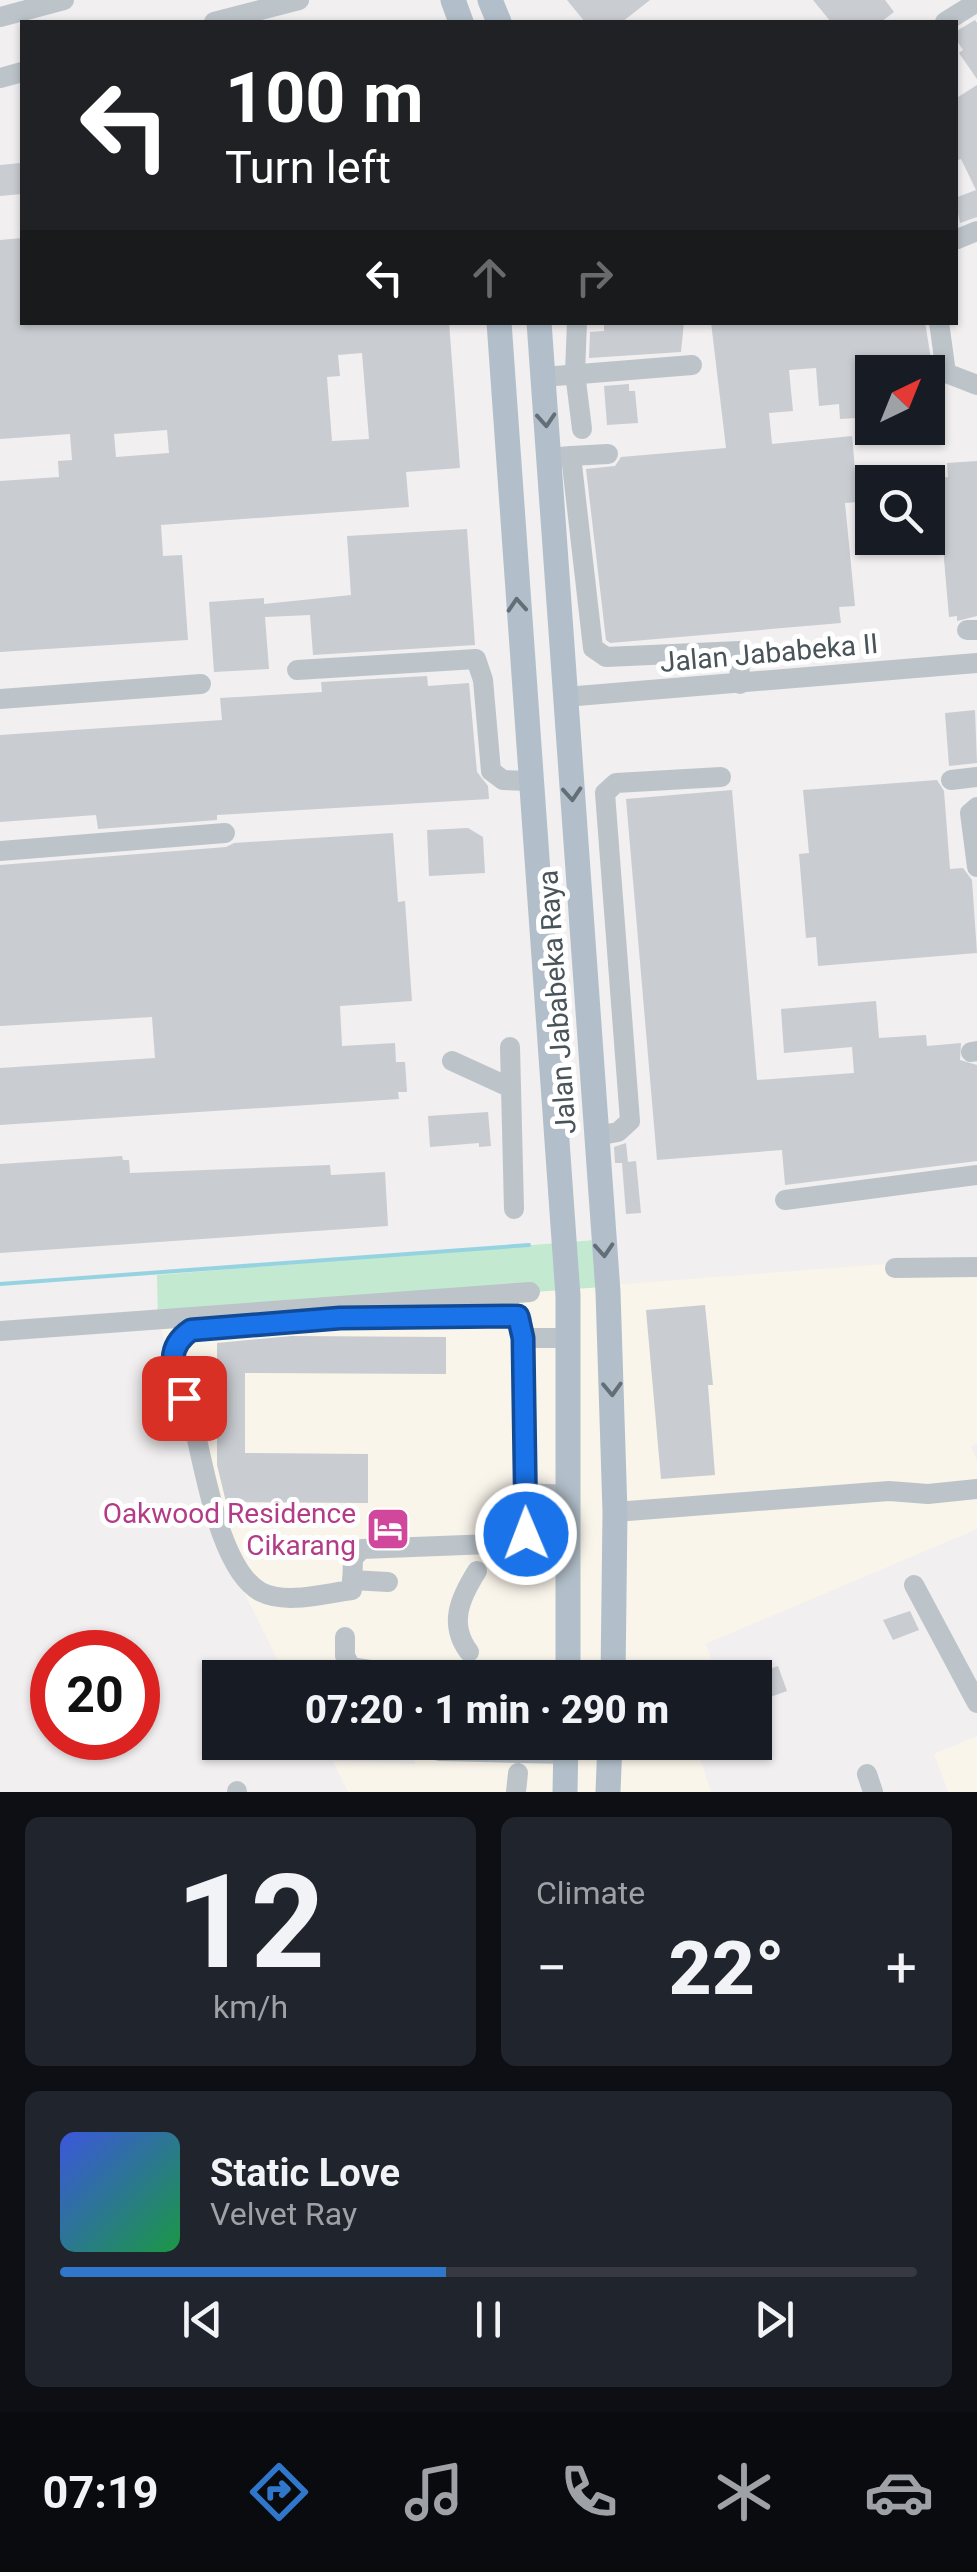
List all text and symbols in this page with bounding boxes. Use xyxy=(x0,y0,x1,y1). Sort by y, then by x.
text: 100 m xyxy=(225,57,424,139)
icon: left xyxy=(60,60,190,190)
text: Turn left xyxy=(225,141,391,194)
icon: left xyxy=(357,250,412,305)
icon: ahead xyxy=(462,250,517,305)
icon: right xyxy=(567,250,622,305)
north arrow xyxy=(855,355,945,445)
map controls xyxy=(855,355,945,555)
one-way arrow xyxy=(535,412,556,428)
button: search xyxy=(855,465,945,555)
one-way arrow xyxy=(507,597,528,613)
street label: Jalan Jababeka II xyxy=(659,627,879,679)
one-way arrow xyxy=(561,786,582,802)
street label: Jalan Jababeka Raya xyxy=(531,869,583,1135)
one-way arrow xyxy=(593,1242,615,1258)
pin xyxy=(142,1356,227,1441)
icon: arrive xyxy=(157,1371,212,1426)
one-way arrow xyxy=(601,1381,622,1397)
position arrow xyxy=(474,1482,578,1586)
place label: Oakwood Residence Cikarang xyxy=(103,1497,356,1562)
hotel icon: Oakwood Residence Cikarang xyxy=(365,1506,411,1552)
speed limit sign: 20 xyxy=(30,1630,160,1760)
text: 07:20 · 1 min · 290 m xyxy=(305,1688,669,1732)
text: 12 xyxy=(176,1846,325,1999)
text: Climate xyxy=(536,1874,645,1912)
text: 22° xyxy=(669,1924,785,2012)
text: − xyxy=(536,1936,567,2000)
text: + xyxy=(886,1936,917,2000)
text: km/h xyxy=(213,1988,288,2026)
text: Static Love xyxy=(210,2151,400,2195)
text: Velvet Ray xyxy=(210,2195,357,2233)
icon: previous xyxy=(175,2292,230,2347)
icon: pause xyxy=(461,2292,516,2347)
icon: next xyxy=(747,2292,802,2347)
icon: directions xyxy=(244,2457,314,2527)
icon: music xyxy=(399,2457,469,2527)
icon: phone xyxy=(554,2457,624,2527)
icon: climate xyxy=(709,2457,779,2527)
icon: car xyxy=(864,2457,934,2527)
text: 07:19 xyxy=(43,2466,159,2519)

